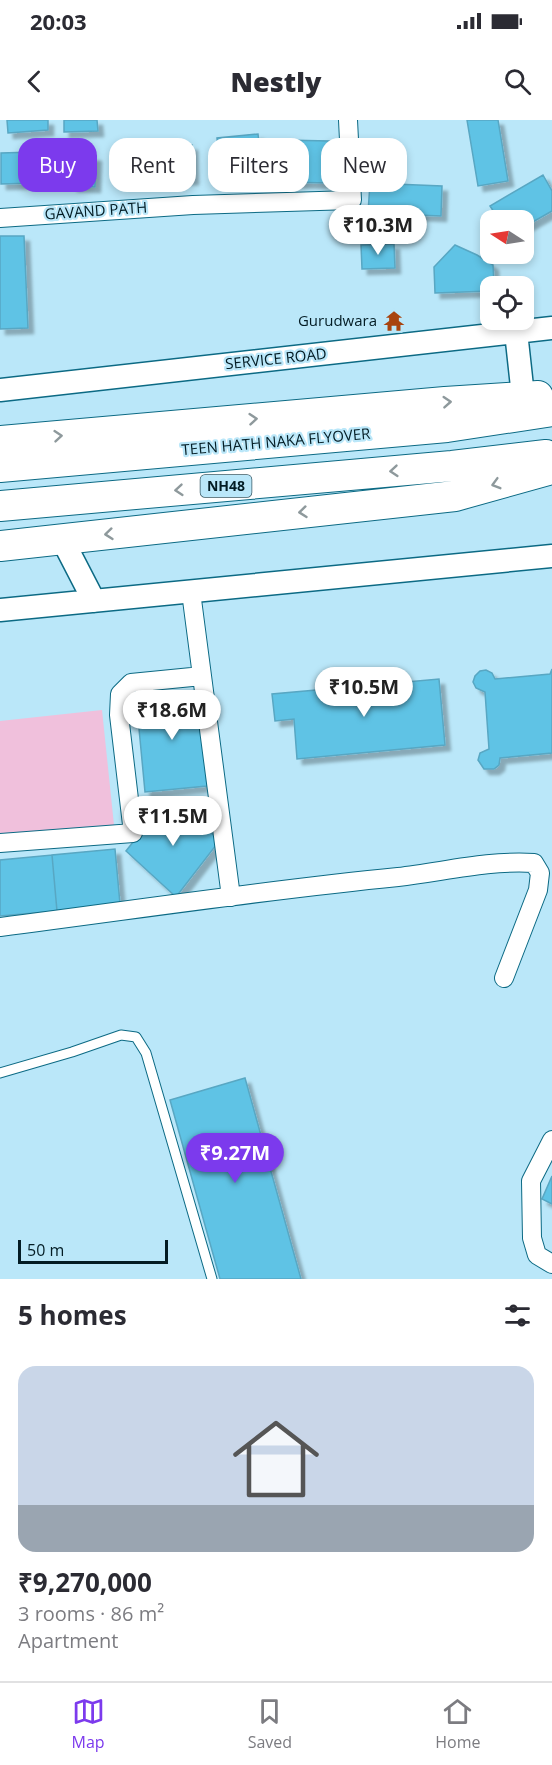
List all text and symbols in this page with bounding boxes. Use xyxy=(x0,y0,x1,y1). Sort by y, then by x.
text: 20:03 xyxy=(30,6,87,36)
text: Nestly xyxy=(231,63,321,100)
icon: back xyxy=(18,65,51,98)
icon: search xyxy=(501,65,534,98)
chip: Buy xyxy=(18,138,97,192)
chip: Rent xyxy=(109,138,196,192)
chip: Filters xyxy=(208,138,309,192)
chip: New xyxy=(321,138,407,192)
street label: GAVAND PATH xyxy=(44,196,148,224)
pin: ₹10.3M xyxy=(329,205,427,256)
north arrow xyxy=(480,210,534,264)
map controls xyxy=(480,210,534,330)
text: ₹10.3M xyxy=(343,211,413,238)
button: locate xyxy=(480,276,534,330)
temple icon: Gurudwara xyxy=(382,309,406,333)
place label: Gurudwara xyxy=(298,310,377,330)
street label: SERVICE ROAD xyxy=(224,343,328,373)
one-way arrow xyxy=(442,396,451,409)
one-way arrow xyxy=(248,412,257,425)
street label: TEEN HATH NAKA FLYOVER xyxy=(181,423,372,459)
one-way arrow xyxy=(54,429,63,442)
one-way arrow xyxy=(389,464,398,477)
road number: NH48 xyxy=(200,475,252,497)
one-way arrow xyxy=(491,477,501,490)
one-way arrow xyxy=(174,483,183,496)
one-way arrow xyxy=(299,506,308,518)
one-way arrow xyxy=(105,527,114,540)
pin: ₹10.5M xyxy=(315,667,413,718)
text: ₹10.5M xyxy=(329,673,399,700)
pin: ₹18.6M xyxy=(123,690,221,741)
text: ₹18.6M xyxy=(137,696,207,723)
pin: ₹11.5M xyxy=(124,796,222,847)
text: ₹11.5M xyxy=(138,802,208,829)
pin: ₹9.27M xyxy=(186,1133,284,1184)
text: ₹9.27M xyxy=(200,1139,270,1166)
scale bar xyxy=(18,1237,168,1264)
text: 50 m xyxy=(27,1239,64,1261)
text: 5 homes xyxy=(18,1297,127,1333)
icon: filters xyxy=(501,1299,534,1332)
icon: home xyxy=(222,1405,330,1513)
text: ₹9,270,000 xyxy=(18,1564,152,1600)
text: 3 rooms · 86 m² xyxy=(18,1600,164,1627)
text: Apartment xyxy=(18,1627,118,1654)
tab: Map xyxy=(72,1695,105,1753)
tab: Saved xyxy=(248,1695,292,1753)
tab: Home xyxy=(435,1695,480,1753)

